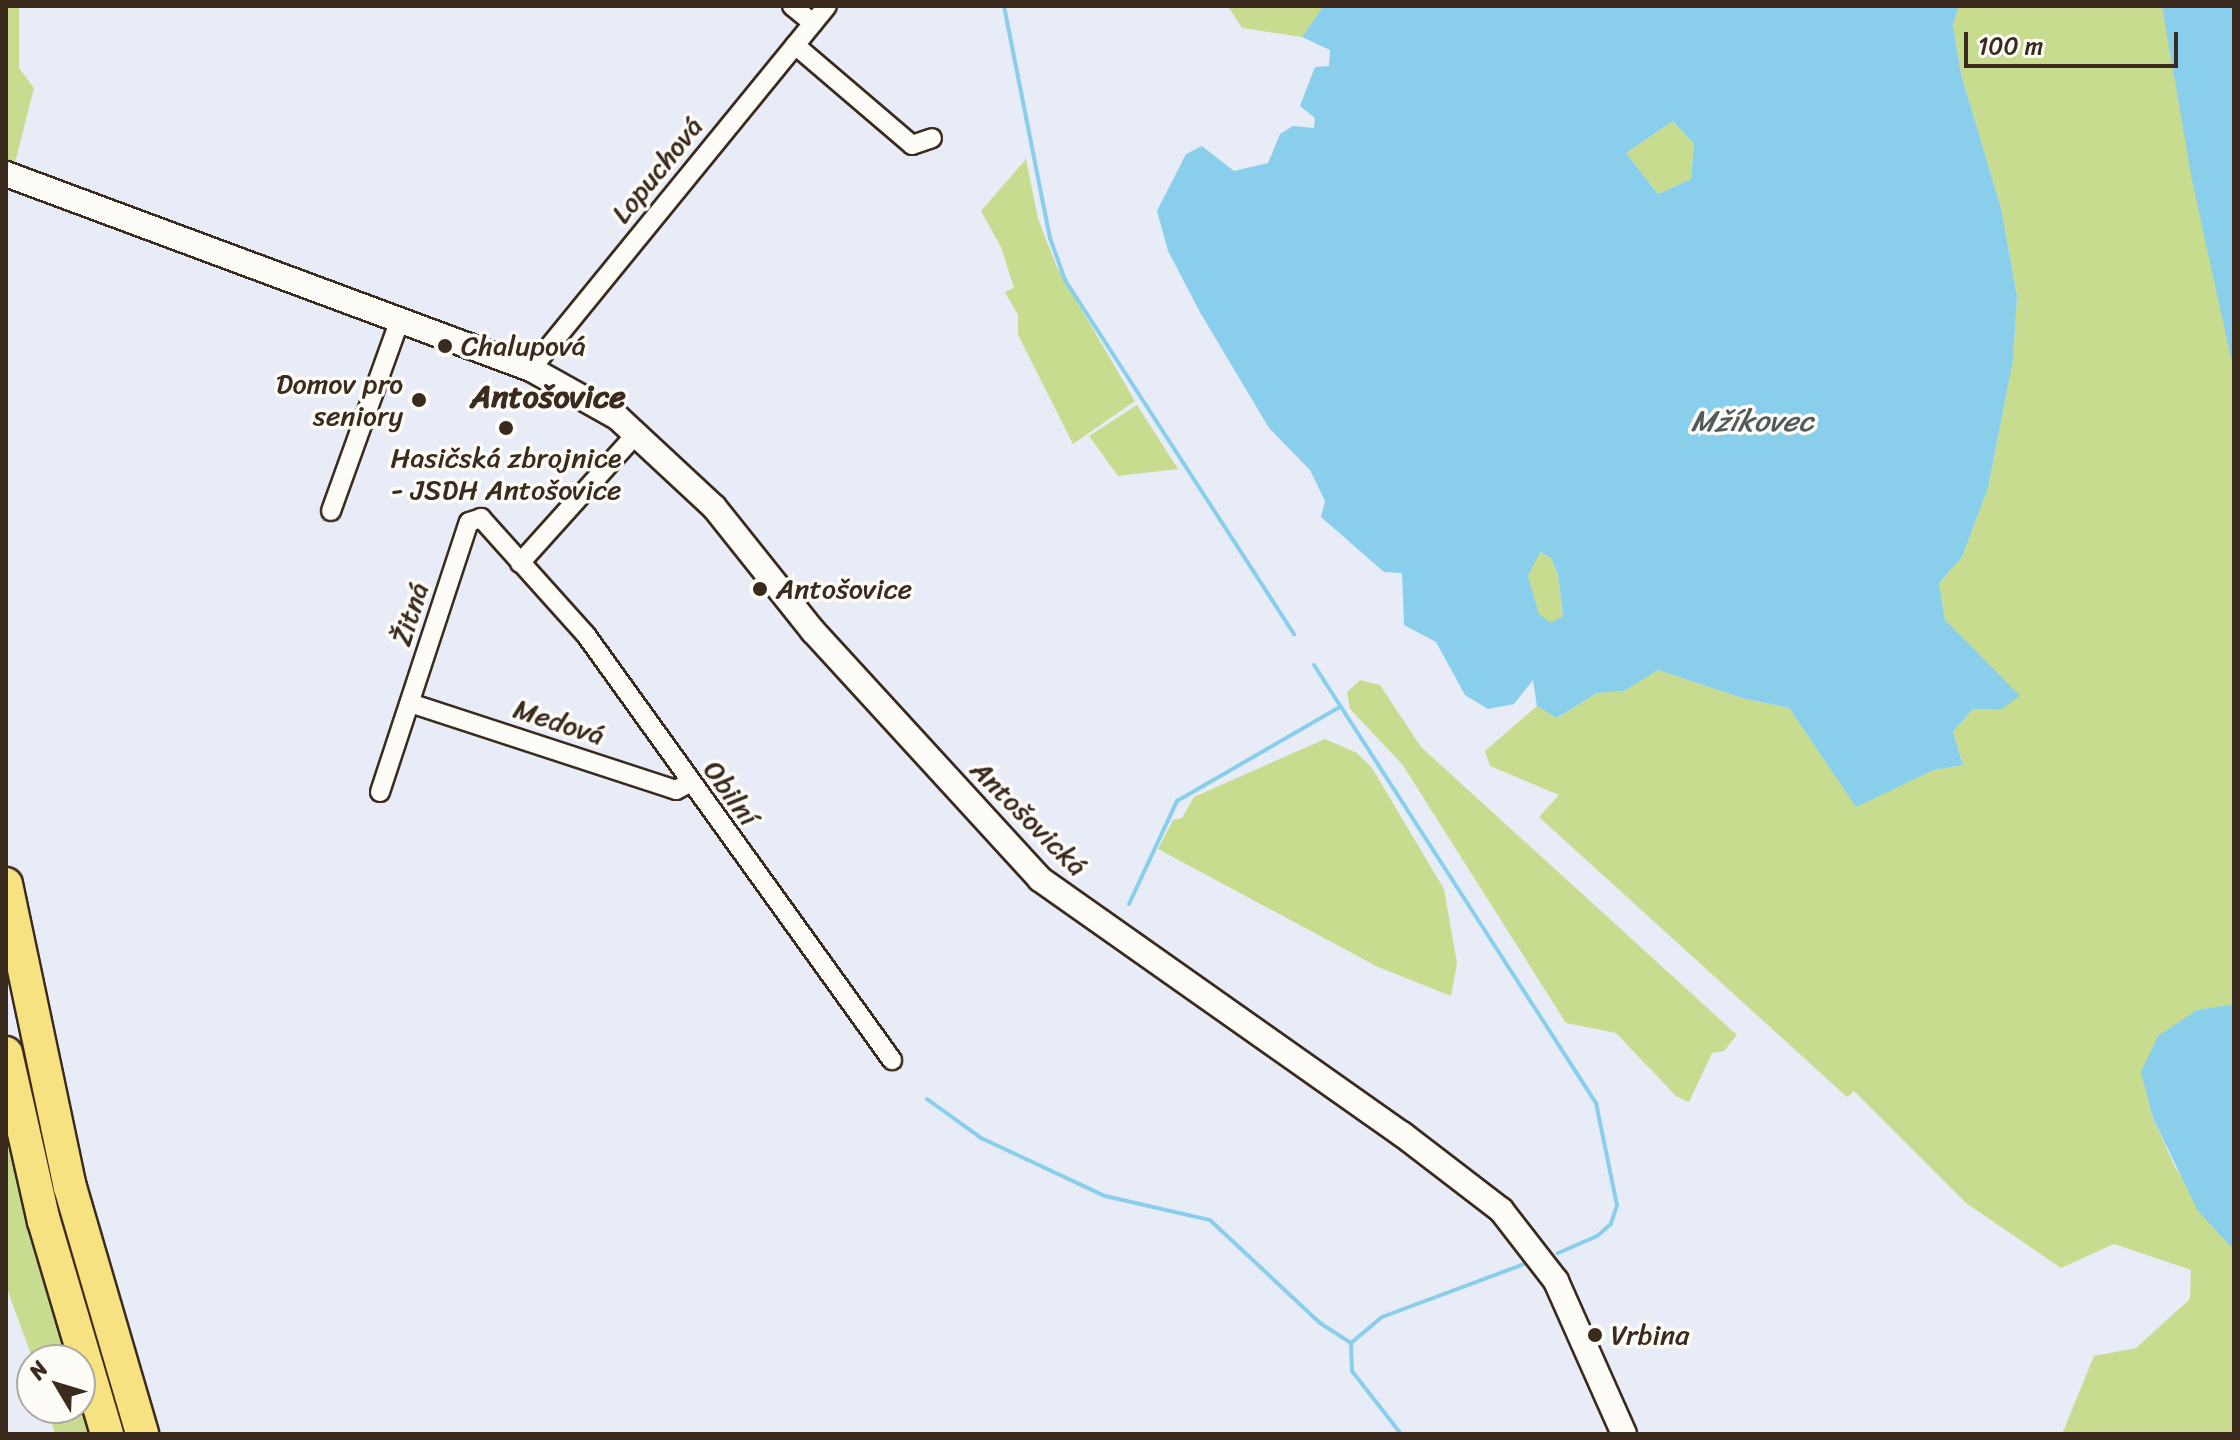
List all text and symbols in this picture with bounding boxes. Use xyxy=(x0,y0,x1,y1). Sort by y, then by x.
scale bar xyxy=(1968,16,2182,66)
text: 100 m xyxy=(1978,25,2043,67)
street label: Lopuchová xyxy=(604,110,710,230)
place label: Chalupová xyxy=(461,329,586,363)
marker: Chalupová xyxy=(436,337,454,355)
place label: Domov pro seniory xyxy=(276,367,403,433)
district label: Antošovice xyxy=(470,378,626,416)
marker: Domov pro seniory xyxy=(410,391,428,409)
water label: Mžíkovec xyxy=(1691,403,1813,439)
marker: Hasičská zbrojnice - JSDH Antošovice xyxy=(497,419,515,437)
place label: Hasičská zbrojnice - JSDH Antošovice xyxy=(391,441,621,507)
place label: Antošovice xyxy=(776,572,912,606)
street label: Žitná xyxy=(384,578,436,650)
marker: Antošovice xyxy=(751,580,769,598)
street label: Medová xyxy=(509,692,609,752)
street label: Antošovická xyxy=(964,753,1094,883)
street label: Obilní xyxy=(696,754,766,832)
place label: Vrbina xyxy=(1611,1318,1689,1352)
marker: Vrbina xyxy=(1586,1326,1604,1344)
north arrow xyxy=(16,1344,96,1424)
text: N xyxy=(18,1352,58,1388)

